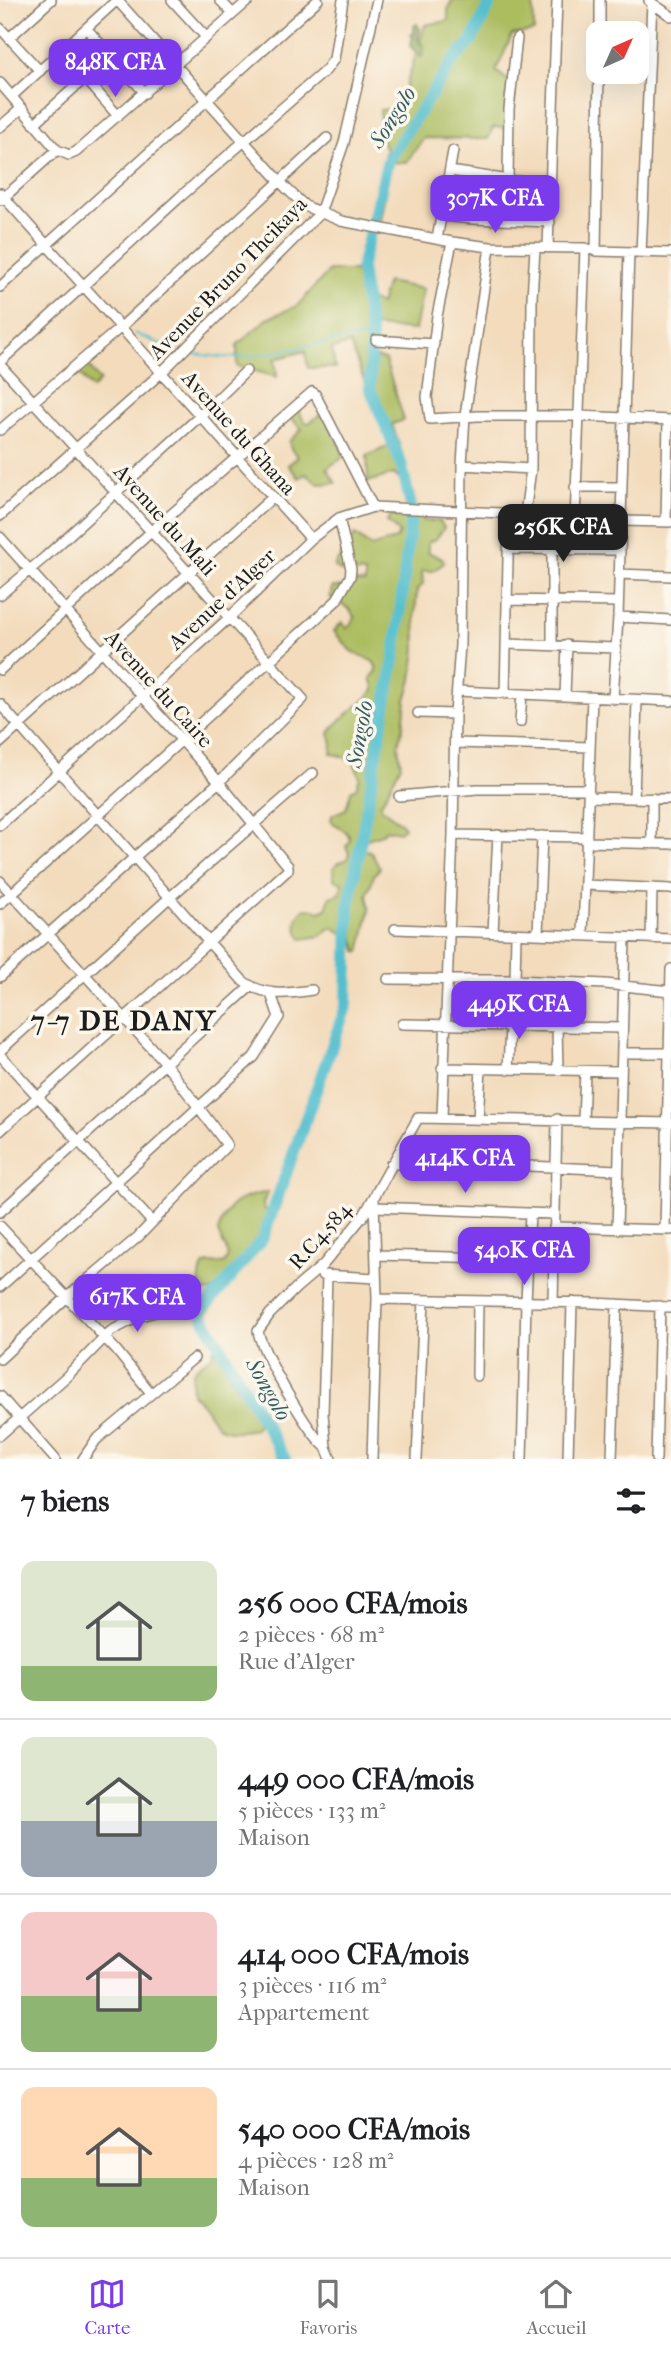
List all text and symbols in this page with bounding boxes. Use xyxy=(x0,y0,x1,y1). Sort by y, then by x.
north arrow xyxy=(586,21,649,84)
map controls xyxy=(586,21,649,84)
pin: 848K CFA xyxy=(43,40,187,99)
text: 848K CFA xyxy=(65,48,165,75)
water label: Songolo xyxy=(362,81,422,154)
pin: 307K CFA xyxy=(423,176,567,235)
text: 307K CFA xyxy=(446,184,544,211)
street label: Avenue Bruno Thcikaya xyxy=(143,192,312,365)
street label: Avenue du Ghana xyxy=(176,365,301,500)
street label: Avenue du Mali xyxy=(108,459,221,580)
pin: 256K CFA xyxy=(491,504,635,564)
text: 256K CFA xyxy=(514,513,612,540)
street label: Avenue d'Alger xyxy=(163,543,280,655)
street label: Avenue du Caire xyxy=(99,625,218,753)
water label: Songolo xyxy=(340,698,379,771)
pin: 449K CFA xyxy=(447,982,591,1041)
text: 449K CFA xyxy=(467,990,571,1017)
district label: 7-7 DE DANY xyxy=(30,1004,217,1037)
pin: 414K CFA xyxy=(393,1136,537,1195)
text: 414K CFA xyxy=(415,1144,515,1171)
street label: R.C4.584 xyxy=(284,1197,357,1274)
pin: 540K CFA xyxy=(452,1228,596,1287)
text: 540K CFA xyxy=(474,1236,574,1263)
pin: 617K CFA xyxy=(65,1274,209,1334)
text: 617K CFA xyxy=(89,1283,185,1310)
water label: Songolo xyxy=(239,1352,297,1425)
icon: filters xyxy=(612,1482,650,1520)
text: 7 biens xyxy=(21,1484,109,1519)
text: 256 000 CFA/mois xyxy=(238,1586,467,1621)
icon: home xyxy=(77,1589,161,1673)
text: 2 pièces · 68 m² xyxy=(238,1621,384,1648)
text: Rue d'Alger xyxy=(238,1648,355,1675)
text: 449 000 CFA/mois xyxy=(238,1762,474,1797)
icon: home xyxy=(77,1765,161,1849)
text: 5 pièces · 133 m² xyxy=(238,1797,385,1824)
text: Maison xyxy=(238,1824,310,1851)
text: 414 000 CFA/mois xyxy=(238,1937,469,1972)
icon: home xyxy=(77,1940,161,2024)
text: 3 pièces · 116 m² xyxy=(238,1972,387,1999)
text: Appartement xyxy=(238,1999,370,2026)
text: 540 000 CFA/mois xyxy=(238,2112,470,2147)
icon: home xyxy=(77,2115,161,2199)
text: 4 pièces · 128 m² xyxy=(238,2147,394,2174)
text: Maison xyxy=(238,2174,310,2201)
tab: Carte xyxy=(85,2275,130,2339)
tab: Favoris xyxy=(300,2275,357,2339)
tab: Accueil xyxy=(526,2275,586,2339)

